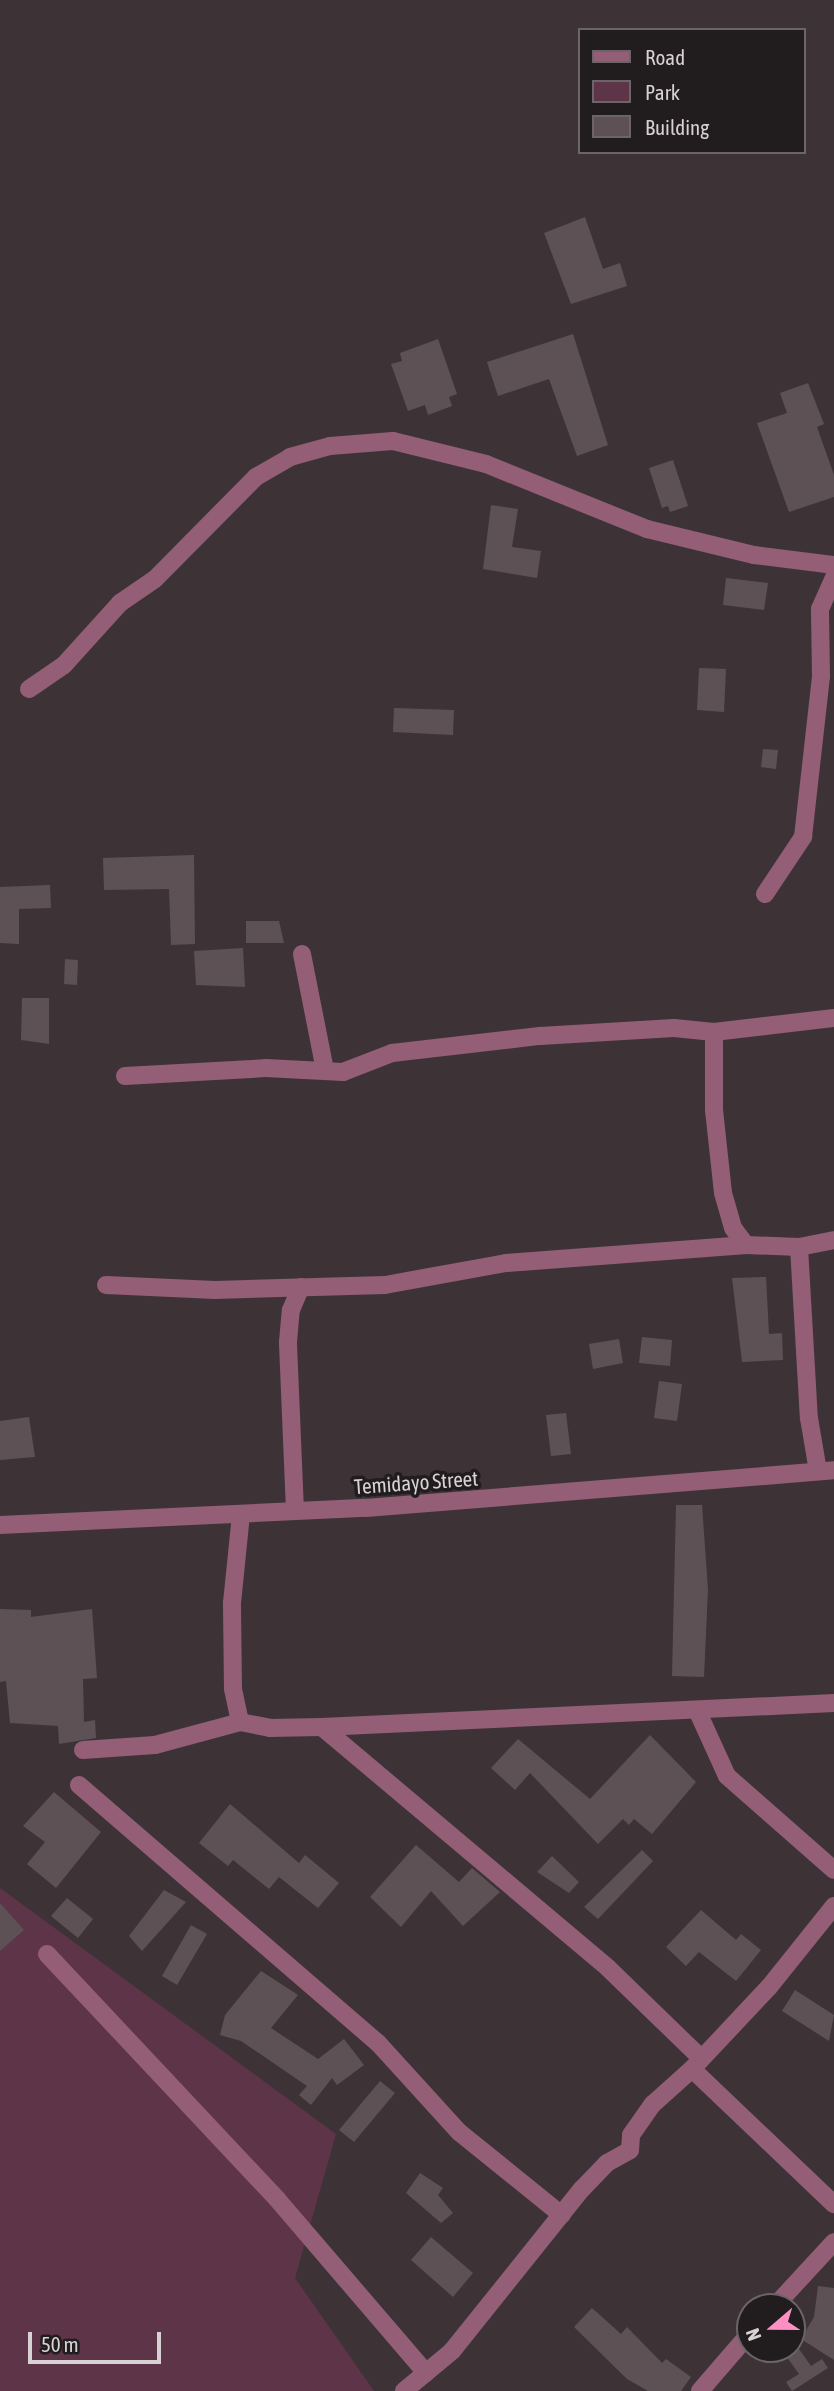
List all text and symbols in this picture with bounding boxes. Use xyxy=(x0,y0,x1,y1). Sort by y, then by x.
legend xyxy=(578,28,806,154)
text: Road xyxy=(645,45,685,69)
text: Park xyxy=(645,80,680,104)
text: Building xyxy=(645,115,709,139)
street label: Temidayo Street xyxy=(353,1465,479,1499)
north arrow xyxy=(736,2293,806,2363)
scale bar xyxy=(32,2318,164,2362)
text: N xyxy=(741,2325,765,2344)
text: 50 m xyxy=(41,2332,79,2356)

